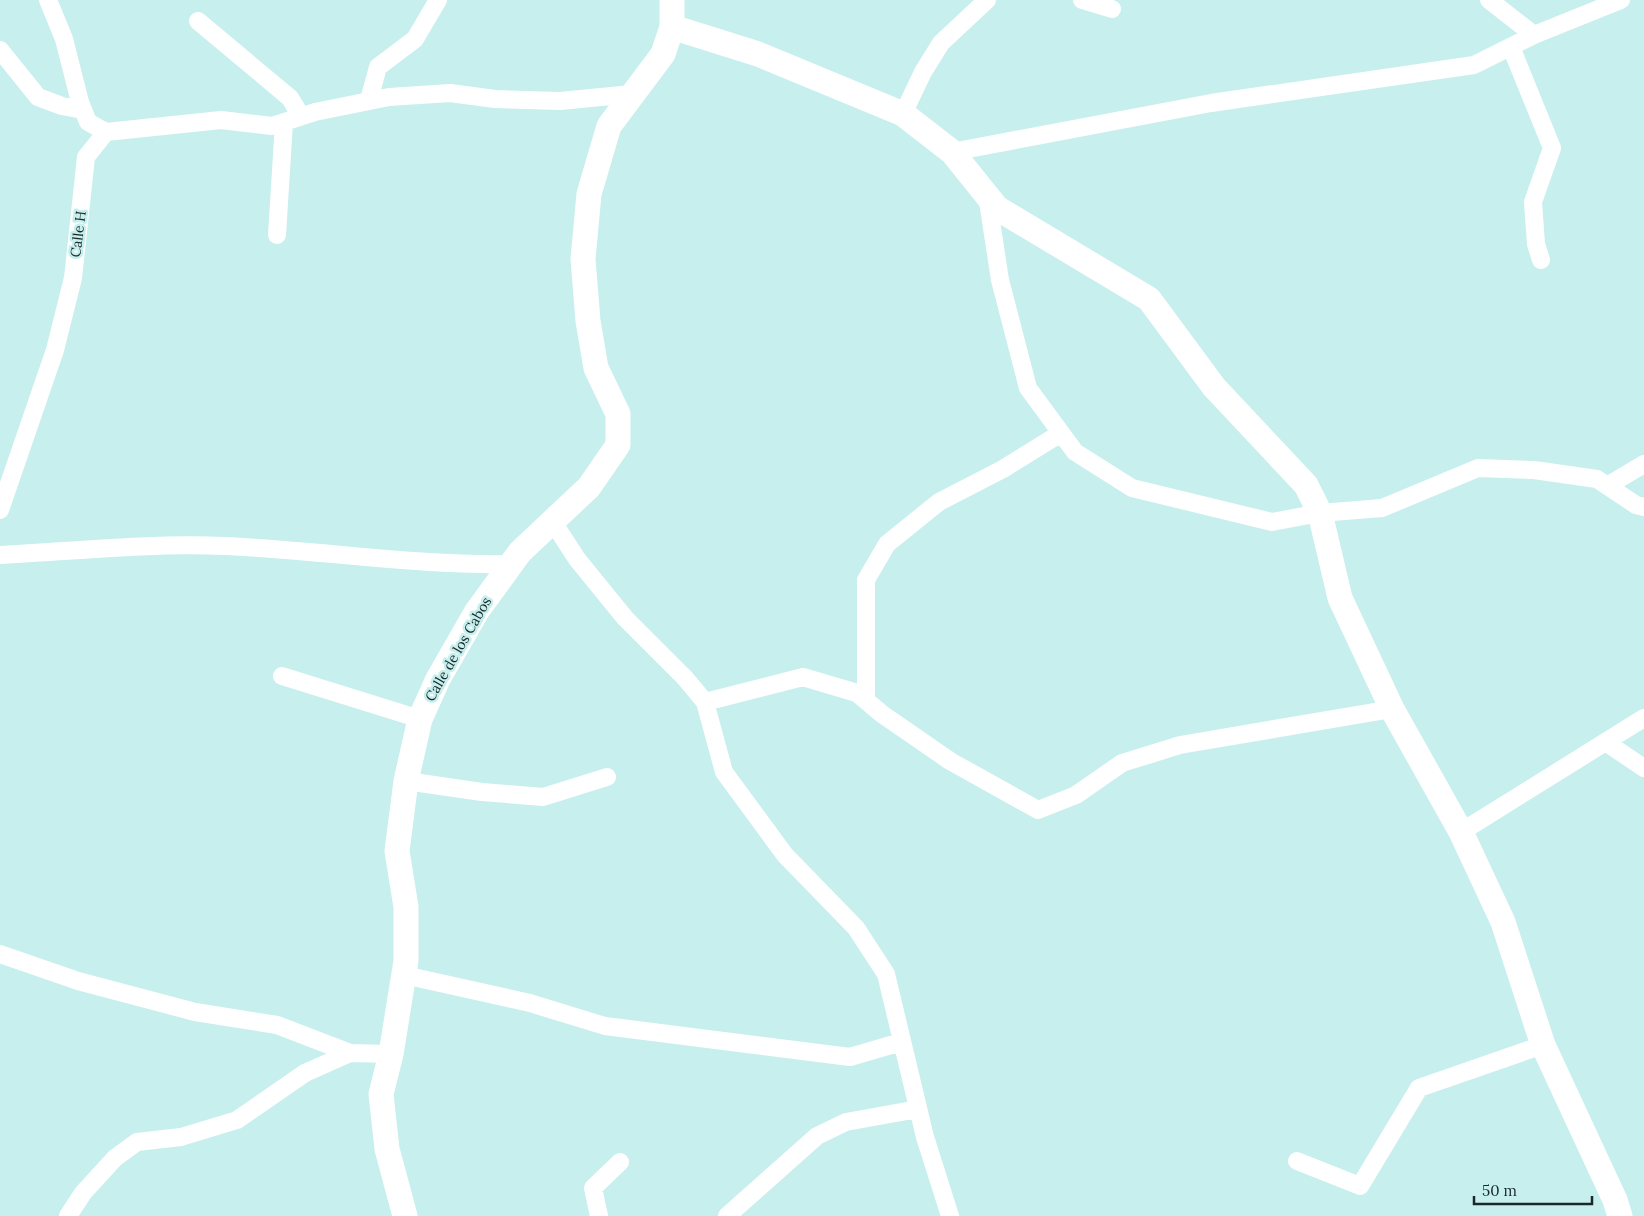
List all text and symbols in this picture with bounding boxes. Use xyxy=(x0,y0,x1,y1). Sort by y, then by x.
street label: Calle H xyxy=(66,210,90,258)
street label: Calle de los Cabos xyxy=(421,594,495,704)
scale bar xyxy=(1474,1174,1592,1206)
text: 50 m xyxy=(1482,1181,1517,1200)

